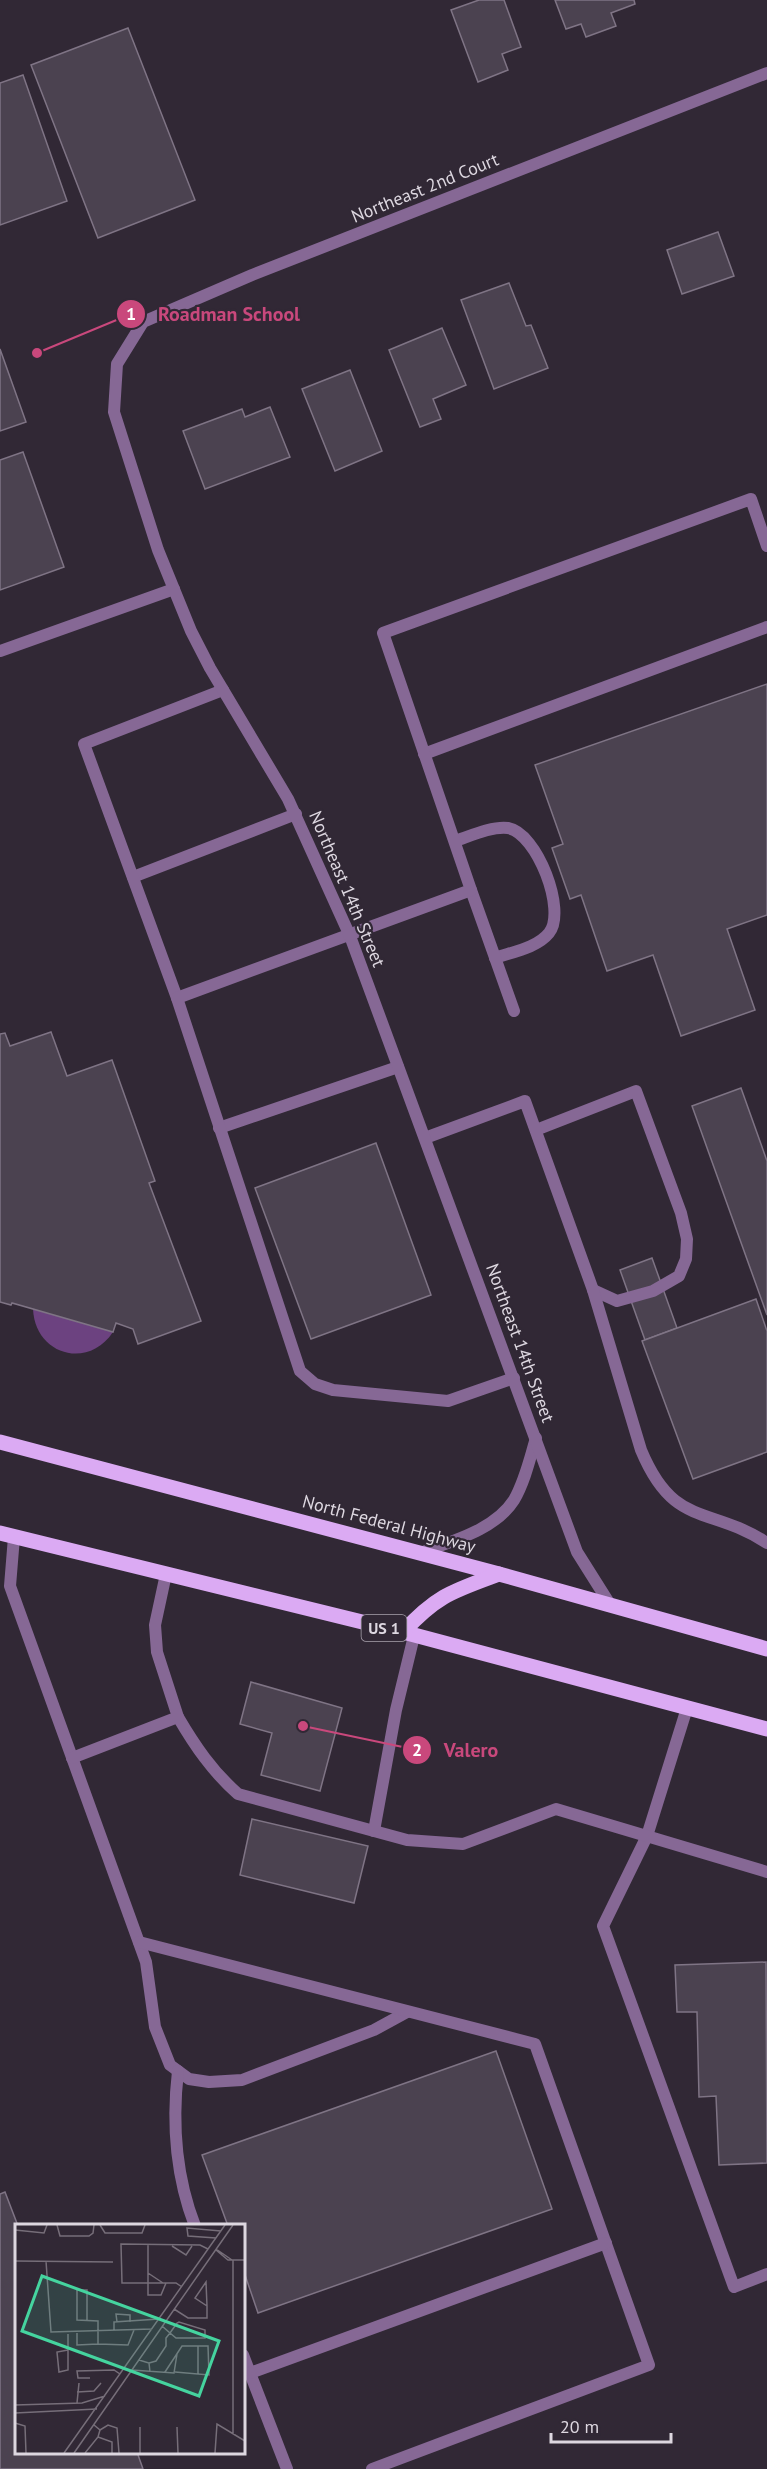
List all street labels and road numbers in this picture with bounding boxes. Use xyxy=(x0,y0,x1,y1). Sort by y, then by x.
street label: Northeast 2nd Court xyxy=(348,147,502,228)
street label: Northeast 14th Street xyxy=(304,807,391,970)
street label: Northeast 14th Street xyxy=(481,1260,560,1425)
street label: North Federal Highway xyxy=(300,1489,479,1558)
road number: US 1 xyxy=(362,1615,406,1641)

